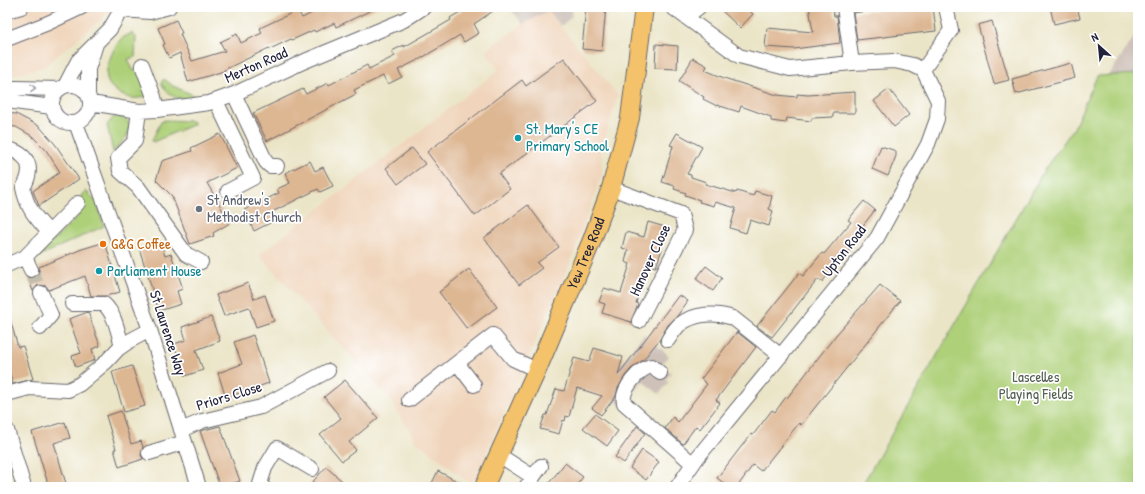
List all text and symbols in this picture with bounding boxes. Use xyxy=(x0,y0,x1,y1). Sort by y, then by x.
north arrow xyxy=(1079,26,1119,66)
text: N xyxy=(1089,29,1100,45)
street label: Merton Road xyxy=(221,41,291,88)
one-way arrow xyxy=(30,84,36,92)
place label: St. Mary's CE Primary School xyxy=(526,118,609,156)
marker: St. Mary's CE Primary School xyxy=(513,133,523,143)
place label: St Andrew's Methodist Church xyxy=(207,189,301,227)
marker: St Andrew's Methodist Church xyxy=(194,204,204,214)
street label: Yew Tree Road xyxy=(561,214,609,292)
street label: Hanover Close xyxy=(624,220,675,299)
street label: Upton Road xyxy=(817,220,871,281)
place label: G&G Coffee xyxy=(111,233,171,254)
marker: G&G Coffee xyxy=(98,239,108,249)
place label: Parliament House xyxy=(107,260,202,281)
marker: Parliament House xyxy=(94,266,104,276)
street label: St Laurence Way xyxy=(145,288,192,378)
park label: Lascelles Playing Fields xyxy=(999,366,1073,404)
street label: Priors Close xyxy=(194,376,264,415)

